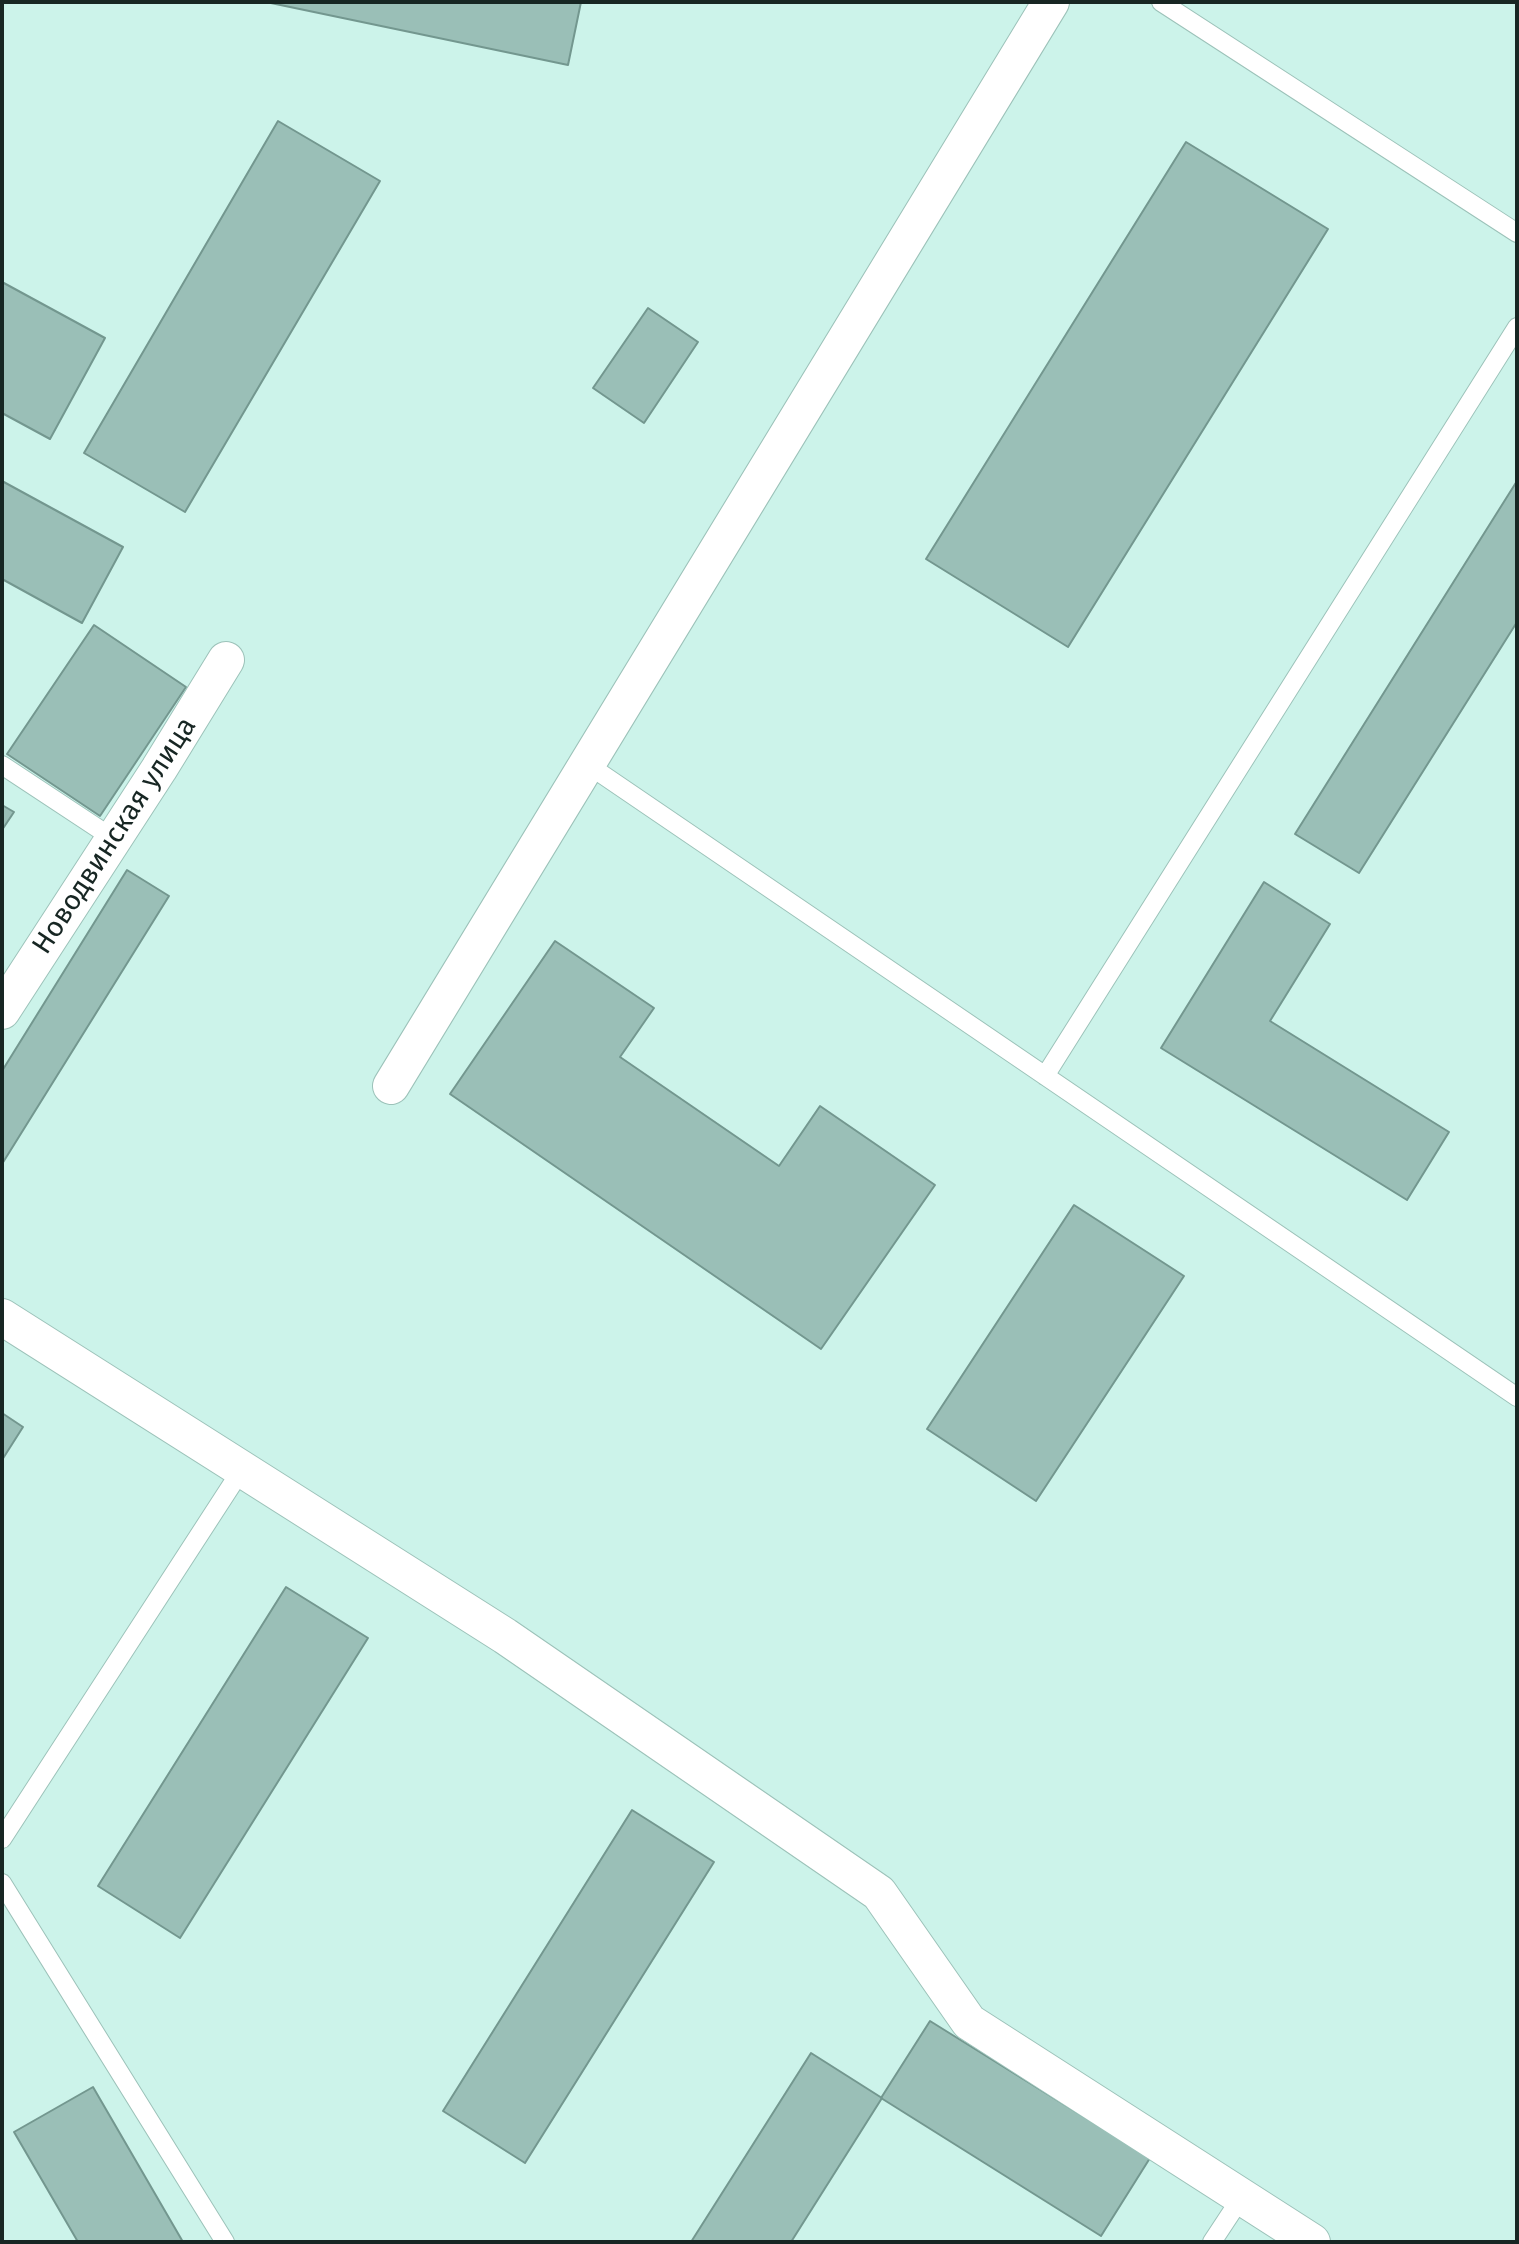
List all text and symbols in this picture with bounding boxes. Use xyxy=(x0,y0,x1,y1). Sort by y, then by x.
street label: Новодвинская улица xyxy=(26,711,204,961)

